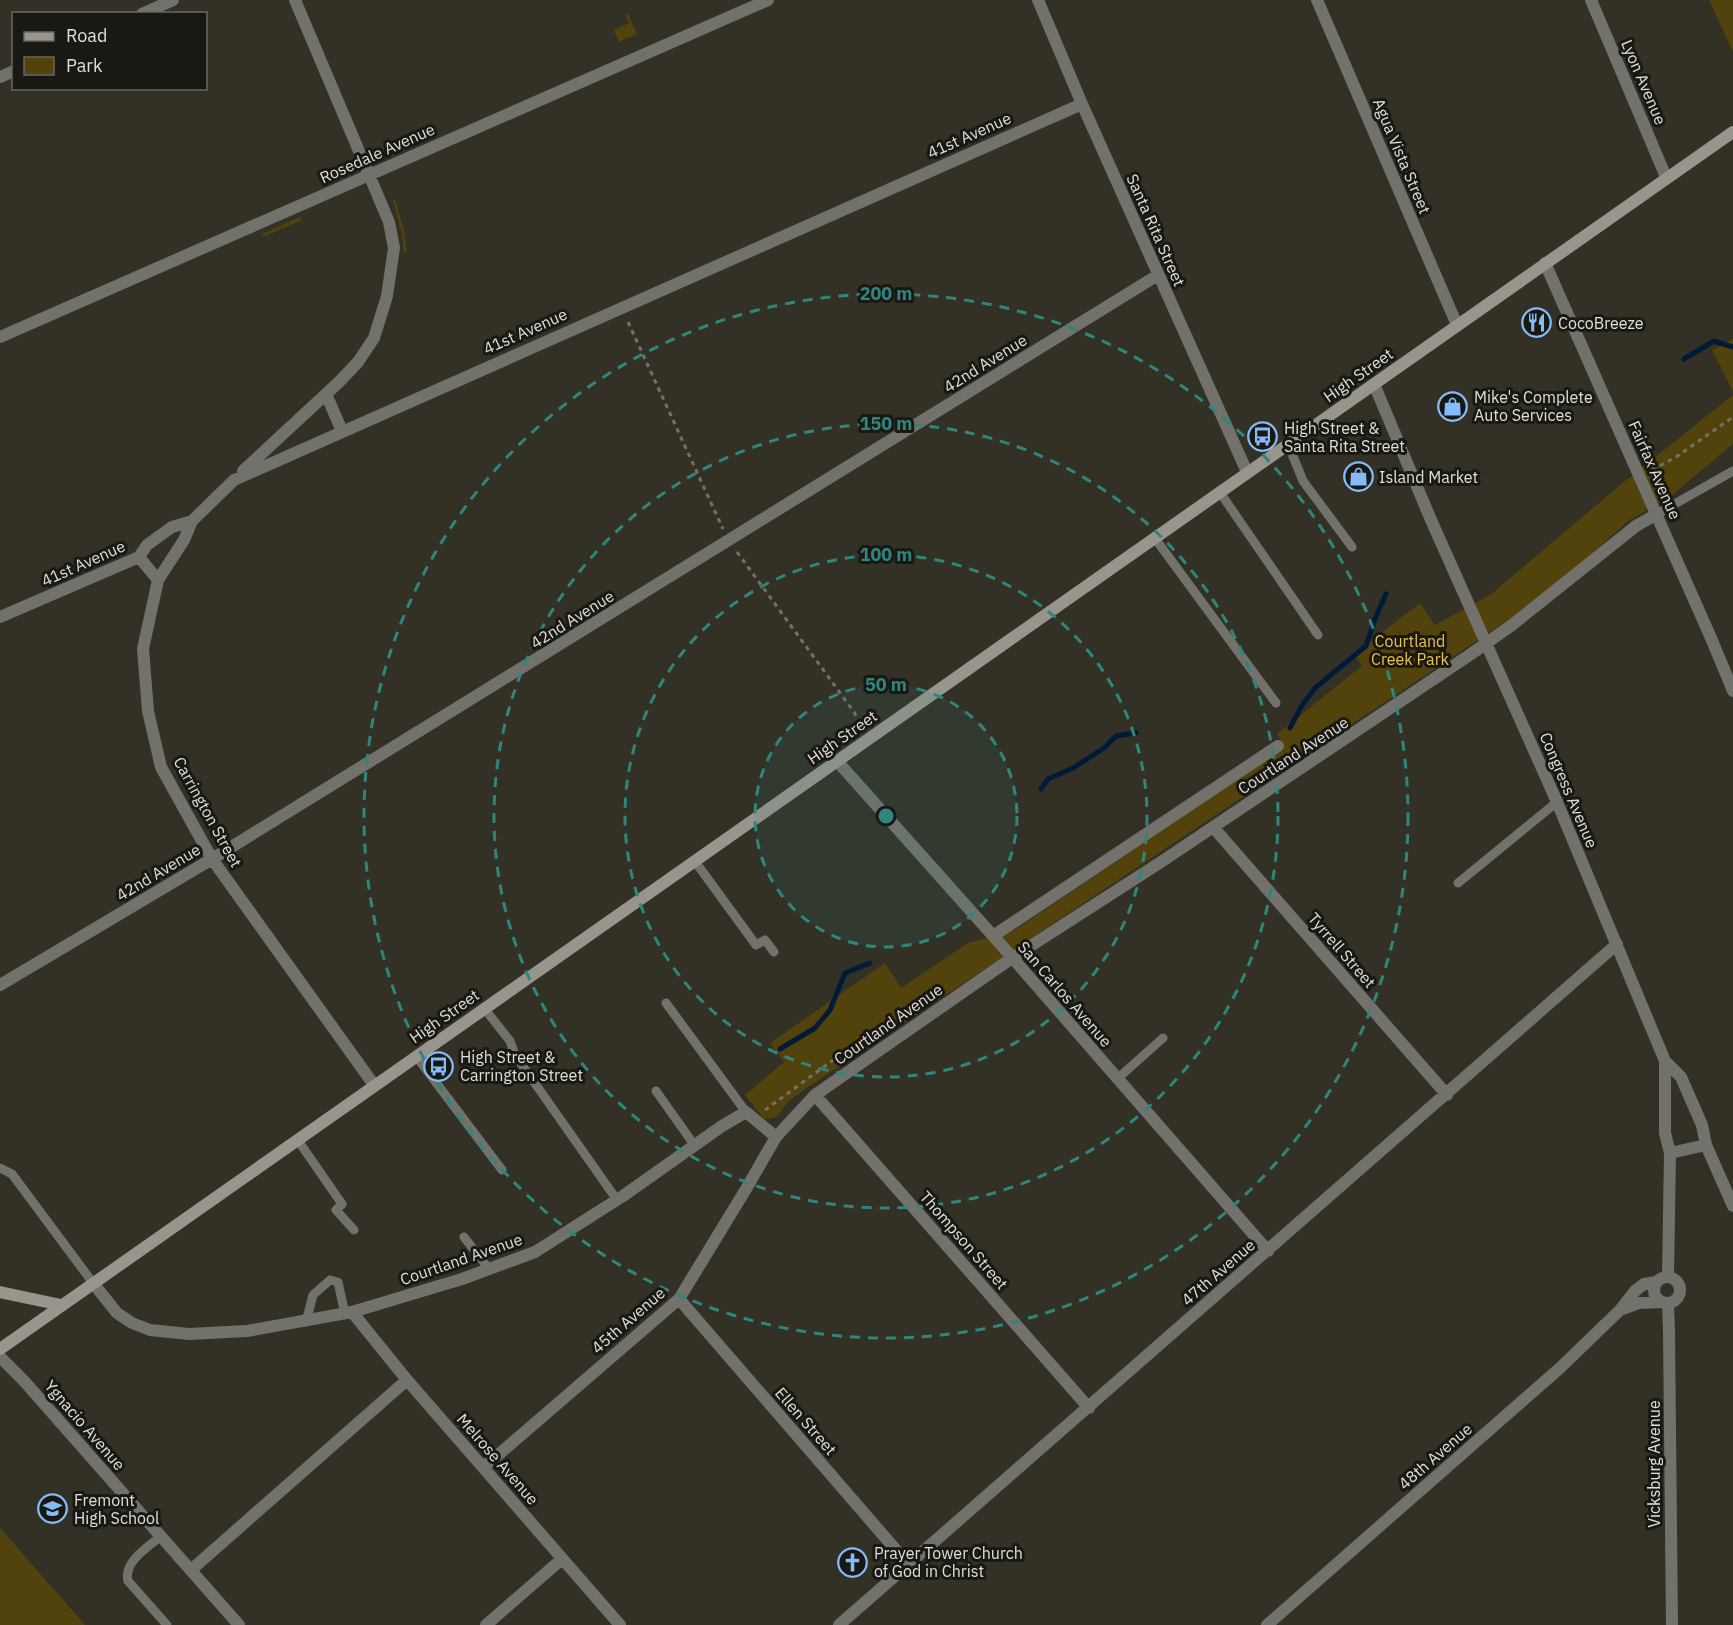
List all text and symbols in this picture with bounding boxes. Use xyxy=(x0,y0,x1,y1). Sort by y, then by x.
legend xyxy=(12,12,207,90)
text: Road xyxy=(66,24,107,47)
street label: Lyon Avenue xyxy=(1617,36,1671,128)
text: Park xyxy=(66,54,103,77)
street label: Agua Vista Street xyxy=(1369,95,1435,217)
street label: 41st Avenue xyxy=(924,108,1014,162)
street label: Rosedale Avenue xyxy=(316,119,438,187)
street label: Santa Rita Street xyxy=(1122,171,1190,289)
text: 200 m xyxy=(860,282,912,305)
street label: 41st Avenue xyxy=(480,304,570,358)
restaurant icon: CocoBreeze xyxy=(1521,307,1553,339)
place label: CocoBreeze xyxy=(1558,313,1644,333)
street label: 42nd Avenue xyxy=(940,329,1031,397)
street label: High Street xyxy=(1319,344,1397,406)
place label: Mike's Complete Auto Services xyxy=(1474,387,1593,425)
shop icon: Mike's Complete Auto Services xyxy=(1437,390,1469,422)
text: 150 m xyxy=(860,412,912,435)
place label: High Street & Santa Rita Street xyxy=(1284,418,1405,456)
street label: Fairfax Avenue xyxy=(1624,418,1686,523)
bus stop icon: High Street & Santa Rita Street xyxy=(1247,421,1279,453)
shop icon: Island Market xyxy=(1342,461,1374,493)
place label: Island Market xyxy=(1379,467,1478,487)
street label: 41st Avenue xyxy=(38,536,128,590)
text: 100 m xyxy=(860,543,912,566)
street label: 42nd Avenue xyxy=(527,585,618,653)
park label: Courtland Creek Park xyxy=(1371,631,1450,669)
text: 50 m xyxy=(865,673,907,696)
street label: High Street xyxy=(803,706,881,768)
street label: Courtland Avenue xyxy=(1234,712,1352,798)
street label: Congress Avenue xyxy=(1536,729,1602,851)
street label: Carrington Street xyxy=(169,753,247,871)
centre of rings xyxy=(876,806,896,826)
street label: 42nd Avenue xyxy=(112,839,204,905)
street label: Tyrrell Street xyxy=(1304,908,1380,992)
street label: San Carlos Avenue xyxy=(1014,937,1116,1051)
street label: Courtland Avenue xyxy=(830,979,946,1069)
street label: High Street xyxy=(405,985,483,1047)
place label: High Street & Carrington Street xyxy=(460,1047,583,1085)
bus stop icon: High Street & Carrington Street xyxy=(423,1050,455,1082)
street label: Thompson Street xyxy=(916,1187,1012,1293)
street label: Courtland Avenue xyxy=(397,1229,525,1289)
street label: 47th Avenue xyxy=(1177,1234,1259,1309)
street label: 45th Avenue xyxy=(587,1282,669,1357)
street label: Ygnacio Avenue xyxy=(40,1376,130,1474)
street label: Ellen Street xyxy=(771,1383,841,1459)
street label: Vicksburg Avenue xyxy=(1644,1400,1664,1528)
street label: Melrose Avenue xyxy=(453,1409,543,1509)
street label: 48th Avenue xyxy=(1394,1418,1476,1493)
place label: Fremont High School xyxy=(74,1490,159,1528)
school or university icon: Fremont High School xyxy=(37,1493,69,1525)
place label: Prayer Tower Church of God in Christ xyxy=(874,1543,1023,1581)
church icon: Prayer Tower Church of God in Christ xyxy=(837,1546,869,1578)

